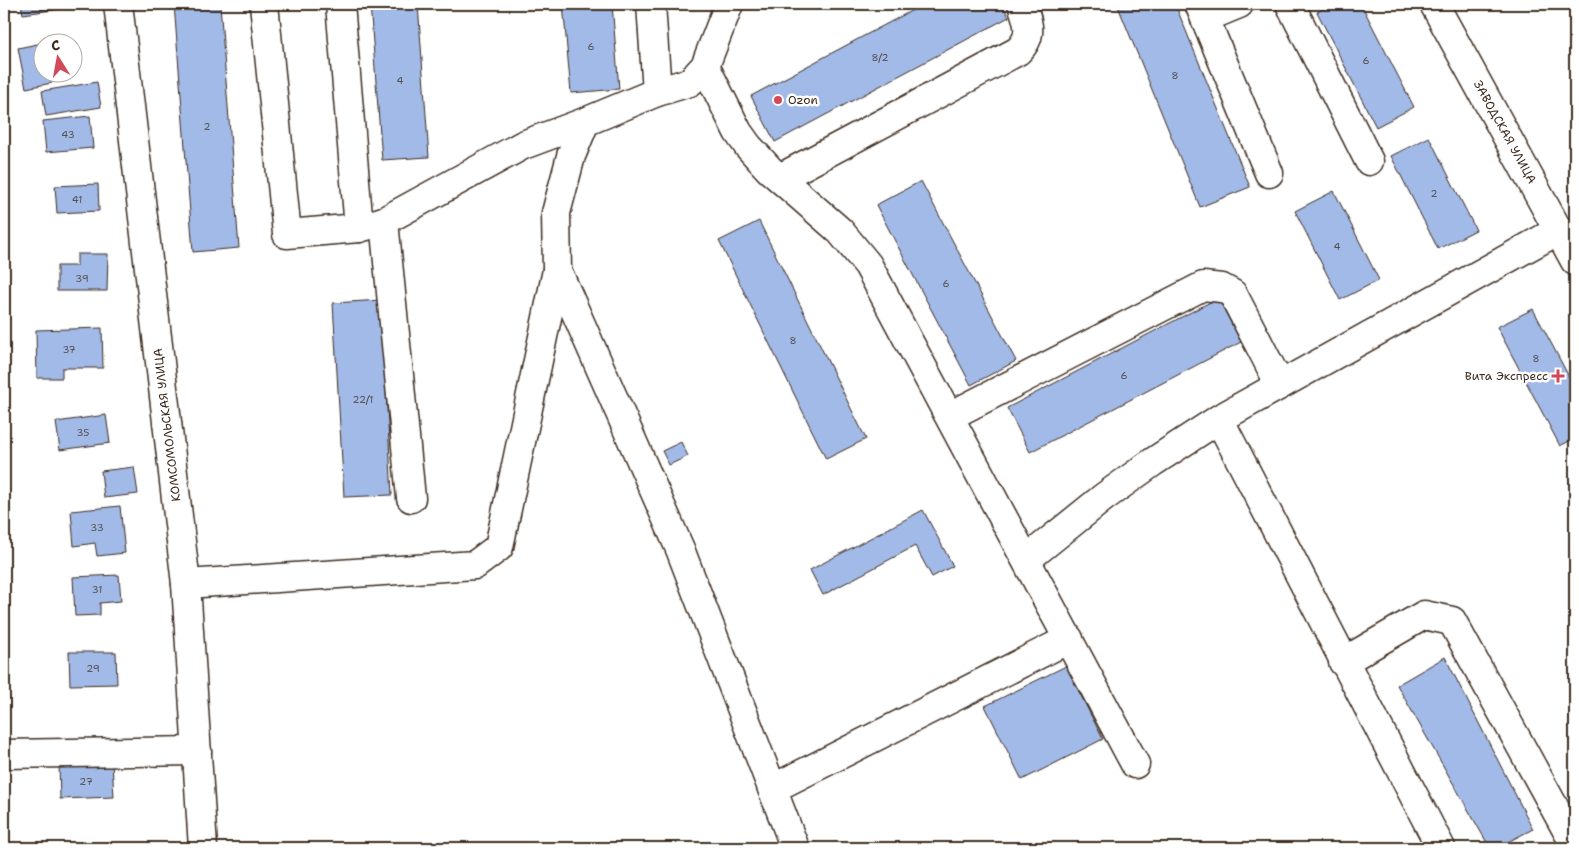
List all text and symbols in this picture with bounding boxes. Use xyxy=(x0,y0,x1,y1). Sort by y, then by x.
north arrow xyxy=(32,32,82,82)
text: С xyxy=(50,36,61,55)
house number: 6 xyxy=(588,40,595,53)
house number: 8/2 xyxy=(871,51,889,64)
house number: 6 xyxy=(1363,54,1370,67)
house number: 8 xyxy=(1172,69,1179,82)
house number: 4 xyxy=(397,74,404,87)
street label: ЗАВОДСКАЯ УЛИЦА xyxy=(1470,78,1540,187)
place label: Ozon xyxy=(788,92,818,108)
marker: Ozon xyxy=(772,94,784,106)
house number: 2 xyxy=(204,120,211,133)
house number: 43 xyxy=(61,128,75,141)
house number: 2 xyxy=(1431,187,1438,200)
house number: 41 xyxy=(72,193,82,206)
house number: 4 xyxy=(1334,240,1341,253)
house number: 39 xyxy=(75,272,89,285)
house number: 6 xyxy=(943,277,950,290)
house number: 8 xyxy=(790,334,797,347)
house number: 37 xyxy=(62,343,76,356)
street label: КОМСОМОЛЬСКАЯ УЛИЦА xyxy=(150,347,184,503)
house number: 8 xyxy=(1533,352,1540,365)
place label: Вита Экспресс xyxy=(1465,368,1548,384)
house number: 6 xyxy=(1121,369,1128,382)
marker: Вита Экспресс xyxy=(1552,370,1564,382)
house number: 22/1 xyxy=(353,393,374,406)
house number: 35 xyxy=(77,426,89,439)
house number: 33 xyxy=(90,521,104,534)
house number: 31 xyxy=(92,583,102,596)
house number: 29 xyxy=(86,662,100,675)
house number: 27 xyxy=(79,775,93,788)

